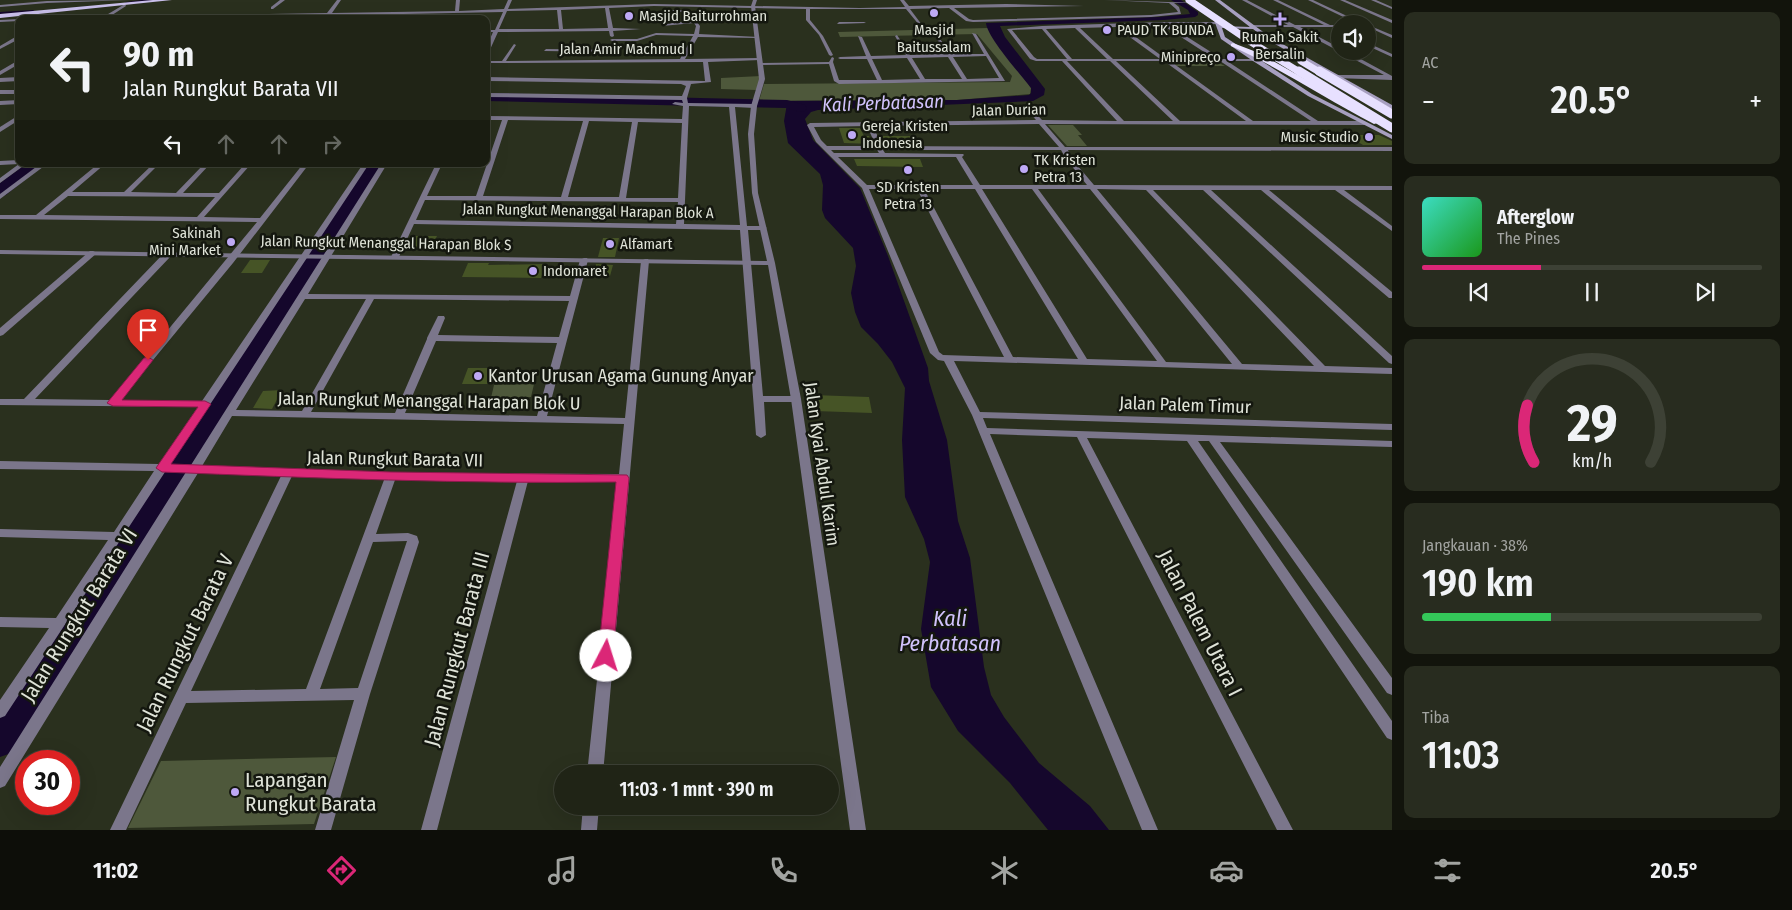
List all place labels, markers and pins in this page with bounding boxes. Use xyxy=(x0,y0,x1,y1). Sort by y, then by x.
place label: Masjid Baiturrohman xyxy=(639,7,767,25)
marker: Masjid Baitussalam xyxy=(928,7,940,19)
marker: Masjid Baiturrohman xyxy=(623,10,635,22)
marker: Rumah Sakit Bersalin xyxy=(1273,12,1287,26)
place label: Masjid Baitussalam xyxy=(897,21,971,56)
place label: PAUD TK BUNDA xyxy=(1117,21,1214,39)
marker: PAUD TK BUNDA xyxy=(1101,24,1113,36)
place label: Rumah Sakit Bersalin xyxy=(1242,28,1318,63)
place label: Minipreço xyxy=(1161,48,1221,66)
marker: Minipreço xyxy=(1225,51,1237,63)
place label: Gereja Kristen Indonesia xyxy=(862,117,948,152)
place label: Music Studio xyxy=(1280,128,1359,146)
marker: Gereja Kristen Indonesia xyxy=(846,129,858,141)
marker: Music Studio xyxy=(1363,131,1375,143)
place label: TK Kristen Petra 13 xyxy=(1034,151,1096,186)
marker: TK Kristen Petra 13 xyxy=(1018,163,1030,175)
marker: SD Kristen Petra 13 xyxy=(902,164,914,176)
place label: SD Kristen Petra 13 xyxy=(876,178,940,213)
place label: Sakinah Mini Market xyxy=(149,224,221,259)
place label: Alfamart xyxy=(620,235,673,253)
marker: Sakinah Mini Market xyxy=(225,236,237,248)
marker: Alfamart xyxy=(604,238,616,250)
place label: Indomaret xyxy=(543,262,607,280)
marker: Indomaret xyxy=(527,265,539,277)
pin xyxy=(127,309,169,360)
place label: Kantor Urusan Agama Gunung Anyar xyxy=(488,365,754,387)
marker: Kantor Urusan Agama Gunung Anyar xyxy=(472,370,484,382)
place label: Lapangan Rungkut Barata xyxy=(245,767,377,817)
marker: Lapangan Rungkut Barata xyxy=(229,786,241,798)

